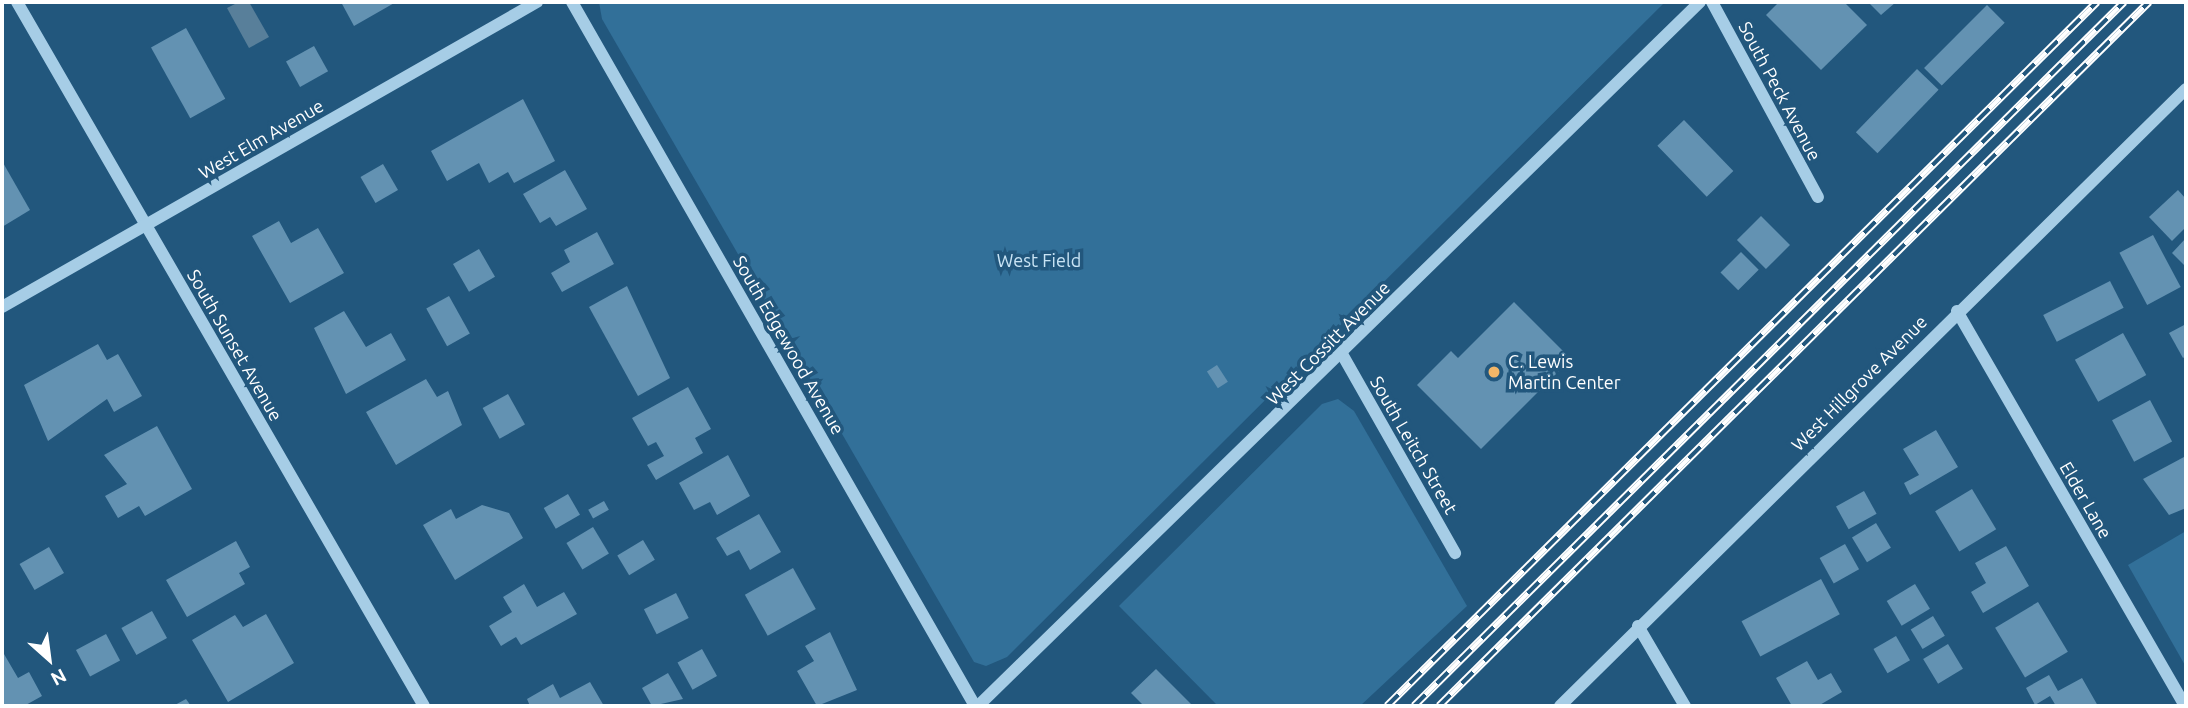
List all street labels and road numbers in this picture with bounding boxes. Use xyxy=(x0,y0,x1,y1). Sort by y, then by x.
street label: South Peck Avenue xyxy=(1734,18,1826,164)
street label: West Elm Avenue xyxy=(195,95,327,183)
street label: South Edgewood Avenue xyxy=(729,252,849,438)
street label: South Sunset Avenue xyxy=(183,265,287,425)
street label: West Cossitt Avenue xyxy=(1262,277,1394,409)
street label: West Hillgrove Avenue xyxy=(1787,311,1931,455)
street label: South Leitch Street xyxy=(1366,372,1462,518)
street label: Elder Lane xyxy=(2055,458,2117,542)

